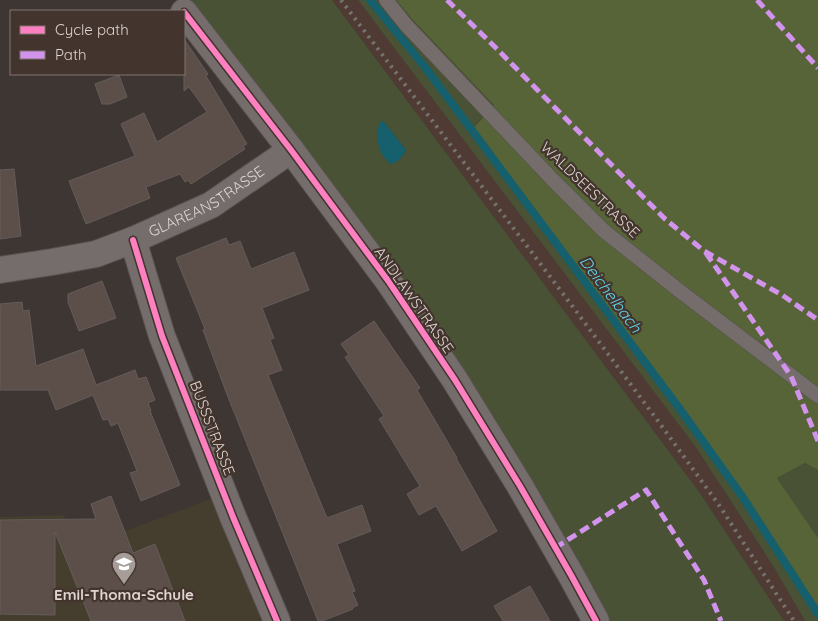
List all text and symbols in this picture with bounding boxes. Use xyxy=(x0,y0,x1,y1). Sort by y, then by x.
legend xyxy=(10,10,185,75)
text: Cycle path xyxy=(55,20,129,39)
text: Path xyxy=(55,45,87,64)
street label: WALDSEESTRASSE xyxy=(537,137,644,242)
street label: GLAREANSTRASSE xyxy=(145,161,268,241)
street label: ANDLAWSTRASSE xyxy=(371,243,458,357)
water label: Deichelbach xyxy=(576,252,647,337)
street label: BUSSSTRASSE xyxy=(186,378,239,478)
school or university icon: Emil-Thoma-Schule xyxy=(111,551,137,585)
place label: Emil-Thoma-Schule xyxy=(54,585,194,604)

